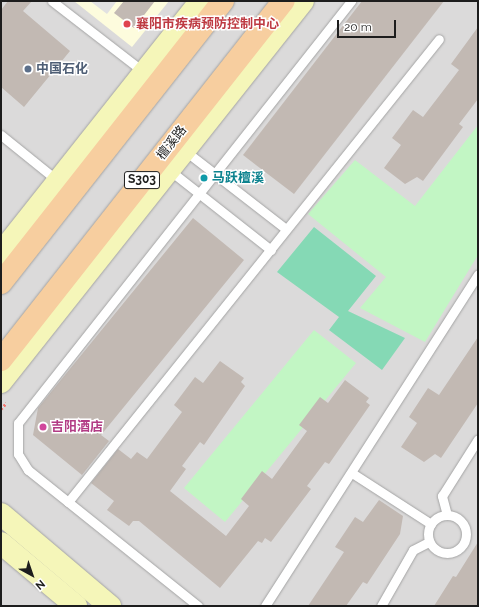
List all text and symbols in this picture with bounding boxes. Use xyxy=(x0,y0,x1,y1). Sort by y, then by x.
scale bar xyxy=(339,12,398,38)
place label: 襄阳市疾病预防控制中心 xyxy=(136,16,279,32)
marker: 襄阳市疾病预防控制中心 xyxy=(121,18,133,30)
text: 20 m xyxy=(344,20,372,34)
place label: 中国石化 xyxy=(36,61,88,77)
marker: 中国石化 xyxy=(23,64,33,74)
street label: 檀溪路 xyxy=(154,123,190,163)
road number: S303 xyxy=(123,170,161,190)
place label: 马跃檀溪 xyxy=(212,170,264,186)
marker: 马跃檀溪 xyxy=(199,173,209,183)
place label: 吉阳酒店 xyxy=(51,419,103,435)
marker: 吉阳酒店 xyxy=(38,422,48,432)
north arrow xyxy=(12,555,52,595)
text: N xyxy=(33,577,47,592)

